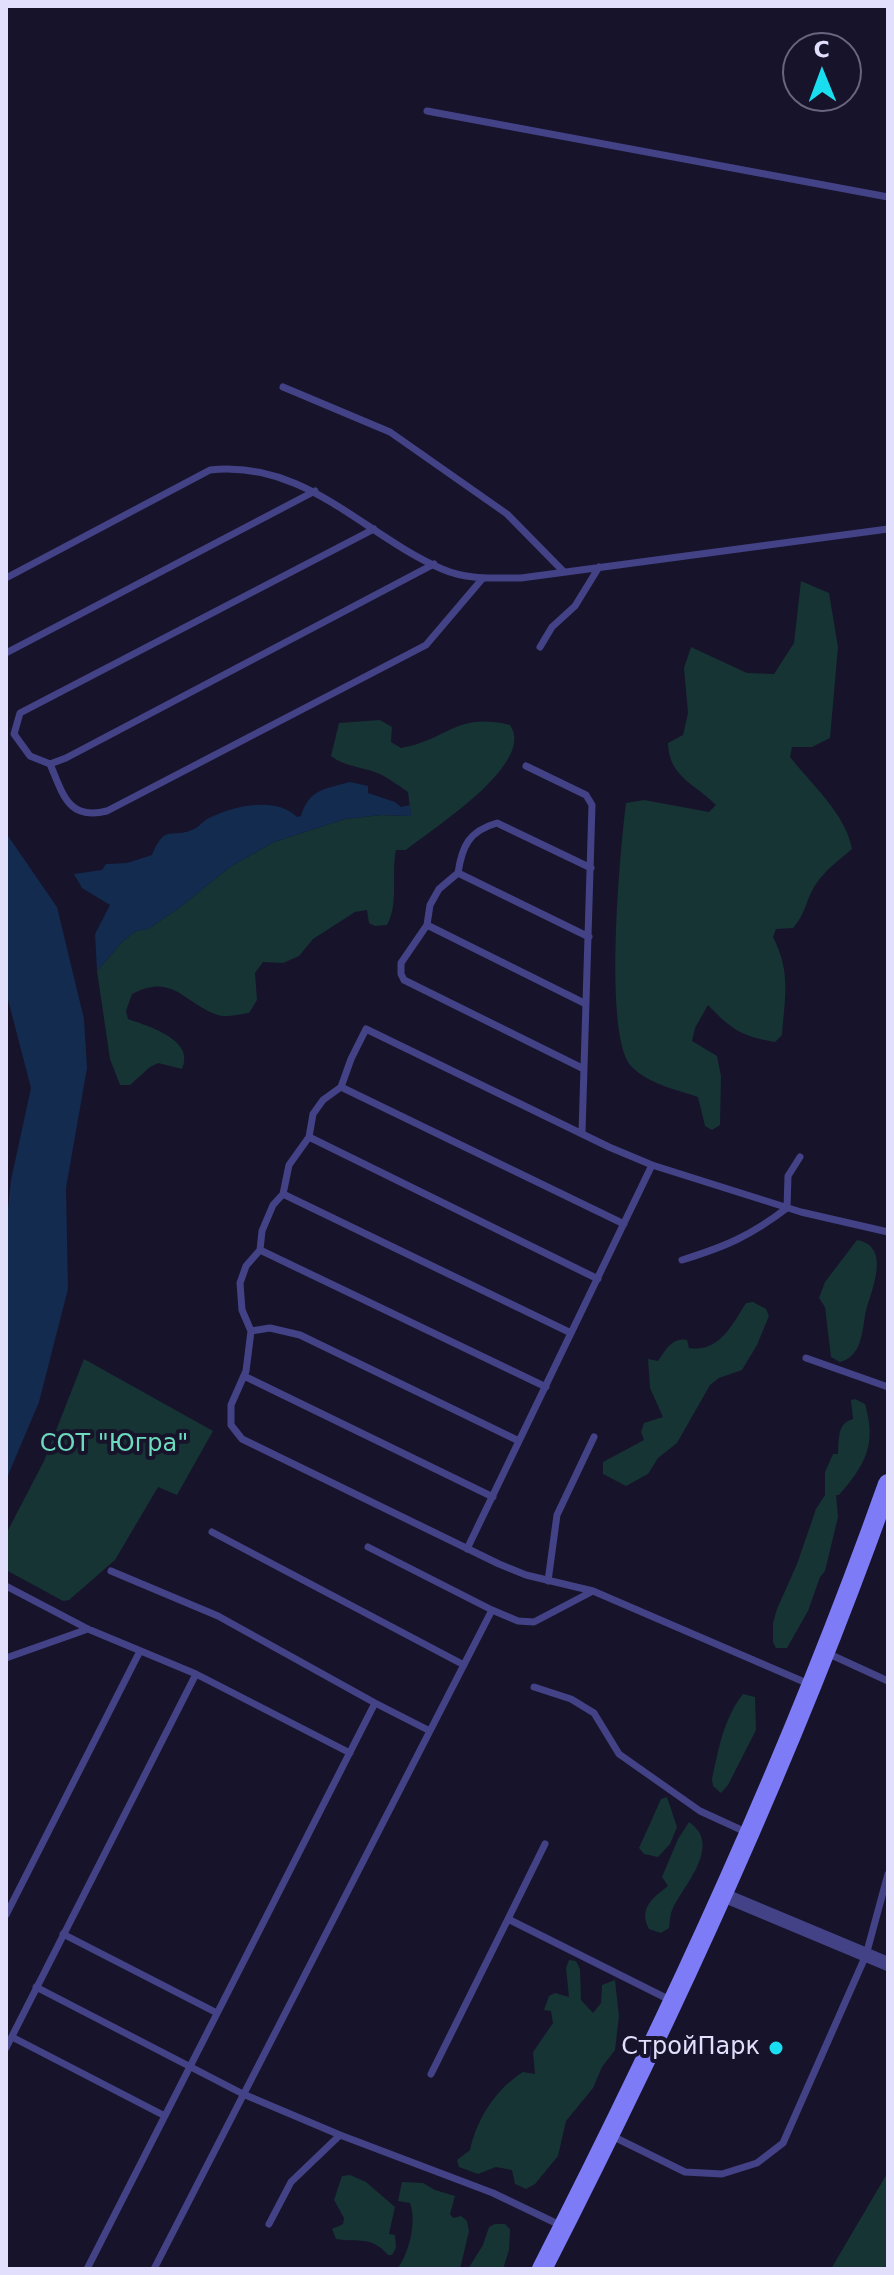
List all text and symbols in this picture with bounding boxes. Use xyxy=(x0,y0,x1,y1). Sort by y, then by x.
north arrow xyxy=(782,32,862,112)
text: С xyxy=(813,37,830,62)
park label: СОТ "Югра" xyxy=(40,1431,188,1459)
place label: СтройПарк xyxy=(621,2034,760,2062)
marker: СтройПарк xyxy=(767,2039,785,2057)

